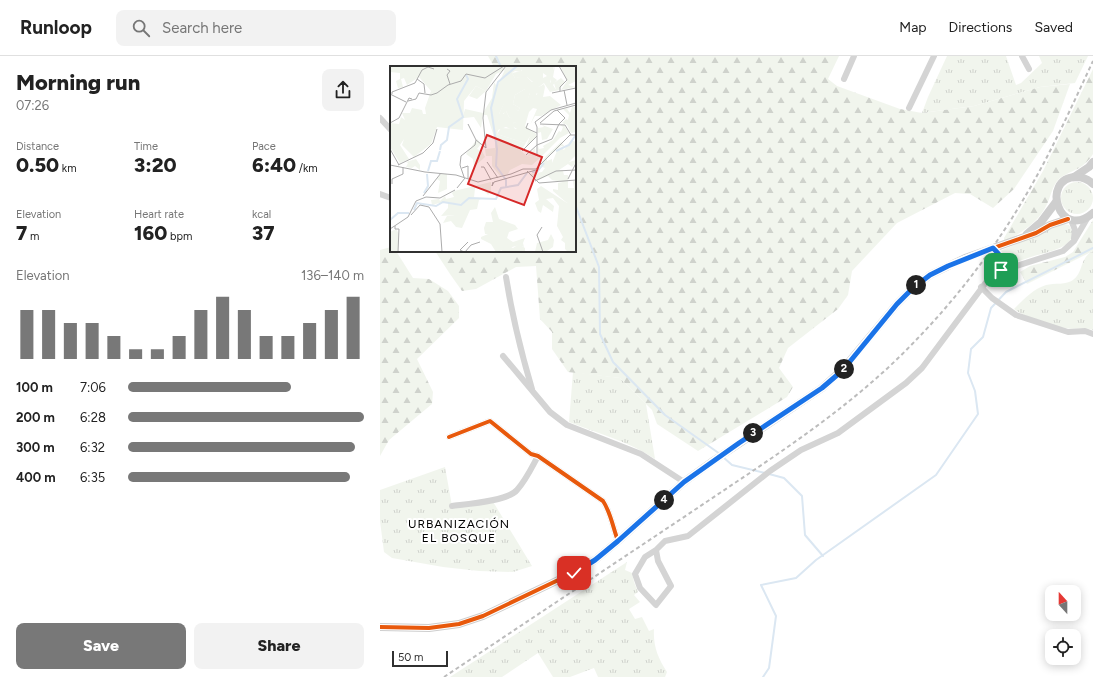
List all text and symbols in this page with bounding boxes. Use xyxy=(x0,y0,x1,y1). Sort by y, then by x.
search box xyxy=(116,10,396,46)
text: Runloop xyxy=(20,16,92,39)
icon: search xyxy=(130,17,152,39)
text: Search here xyxy=(162,19,242,37)
text: Map xyxy=(899,19,927,36)
text: Directions xyxy=(949,19,1012,36)
text: Saved xyxy=(1034,19,1073,36)
inset map xyxy=(390,66,576,252)
text: Morning run xyxy=(16,69,140,96)
button: share xyxy=(322,69,364,111)
text: 07:26 xyxy=(16,98,49,113)
text: Distance xyxy=(16,140,59,153)
text: Time xyxy=(134,140,158,153)
text: Pace xyxy=(252,140,276,153)
text: 0.50 xyxy=(16,153,59,177)
text: 3:20 xyxy=(134,153,177,177)
text: 6:40 xyxy=(252,153,296,177)
text: km xyxy=(59,162,77,175)
text: /km xyxy=(296,162,318,175)
text: Elevation xyxy=(16,208,61,221)
text: Heart rate xyxy=(134,208,184,221)
text: kcal xyxy=(252,208,271,221)
text: 7 xyxy=(16,221,27,245)
text: 160 xyxy=(134,221,167,245)
text: 37 xyxy=(252,221,275,245)
text: m xyxy=(27,230,39,243)
text: bpm xyxy=(167,230,192,243)
pin xyxy=(984,253,1018,287)
icon: arrive xyxy=(990,259,1012,281)
text: Elevation xyxy=(16,268,69,283)
text: 136–140 m xyxy=(301,268,364,283)
pin: 1 xyxy=(906,275,926,295)
text: 1 xyxy=(914,278,918,291)
pin: 2 xyxy=(834,359,854,379)
text: 2 xyxy=(841,362,847,375)
text: 100 m xyxy=(16,380,53,395)
text: 7:06 xyxy=(80,380,106,395)
text: 200 m xyxy=(16,410,55,425)
text: 6:28 xyxy=(80,410,106,425)
pin: 3 xyxy=(743,423,763,443)
text: 3 xyxy=(750,426,756,439)
text: 300 m xyxy=(16,440,55,455)
text: 6:32 xyxy=(80,440,105,455)
text: 400 m xyxy=(16,470,56,485)
text: 6:35 xyxy=(80,470,105,485)
pin: 4 xyxy=(654,490,674,510)
text: 4 xyxy=(661,493,667,506)
district label: URBANIZACIÓN EL BOSQUE xyxy=(408,517,510,545)
pin xyxy=(557,556,591,590)
icon: check xyxy=(563,562,585,584)
north arrow xyxy=(1045,585,1081,621)
map controls xyxy=(1045,585,1081,665)
button: Save xyxy=(16,623,186,669)
button: Share xyxy=(194,623,364,669)
button: locate xyxy=(1045,629,1081,665)
scale bar xyxy=(392,649,448,668)
text: 50 m xyxy=(398,651,423,664)

